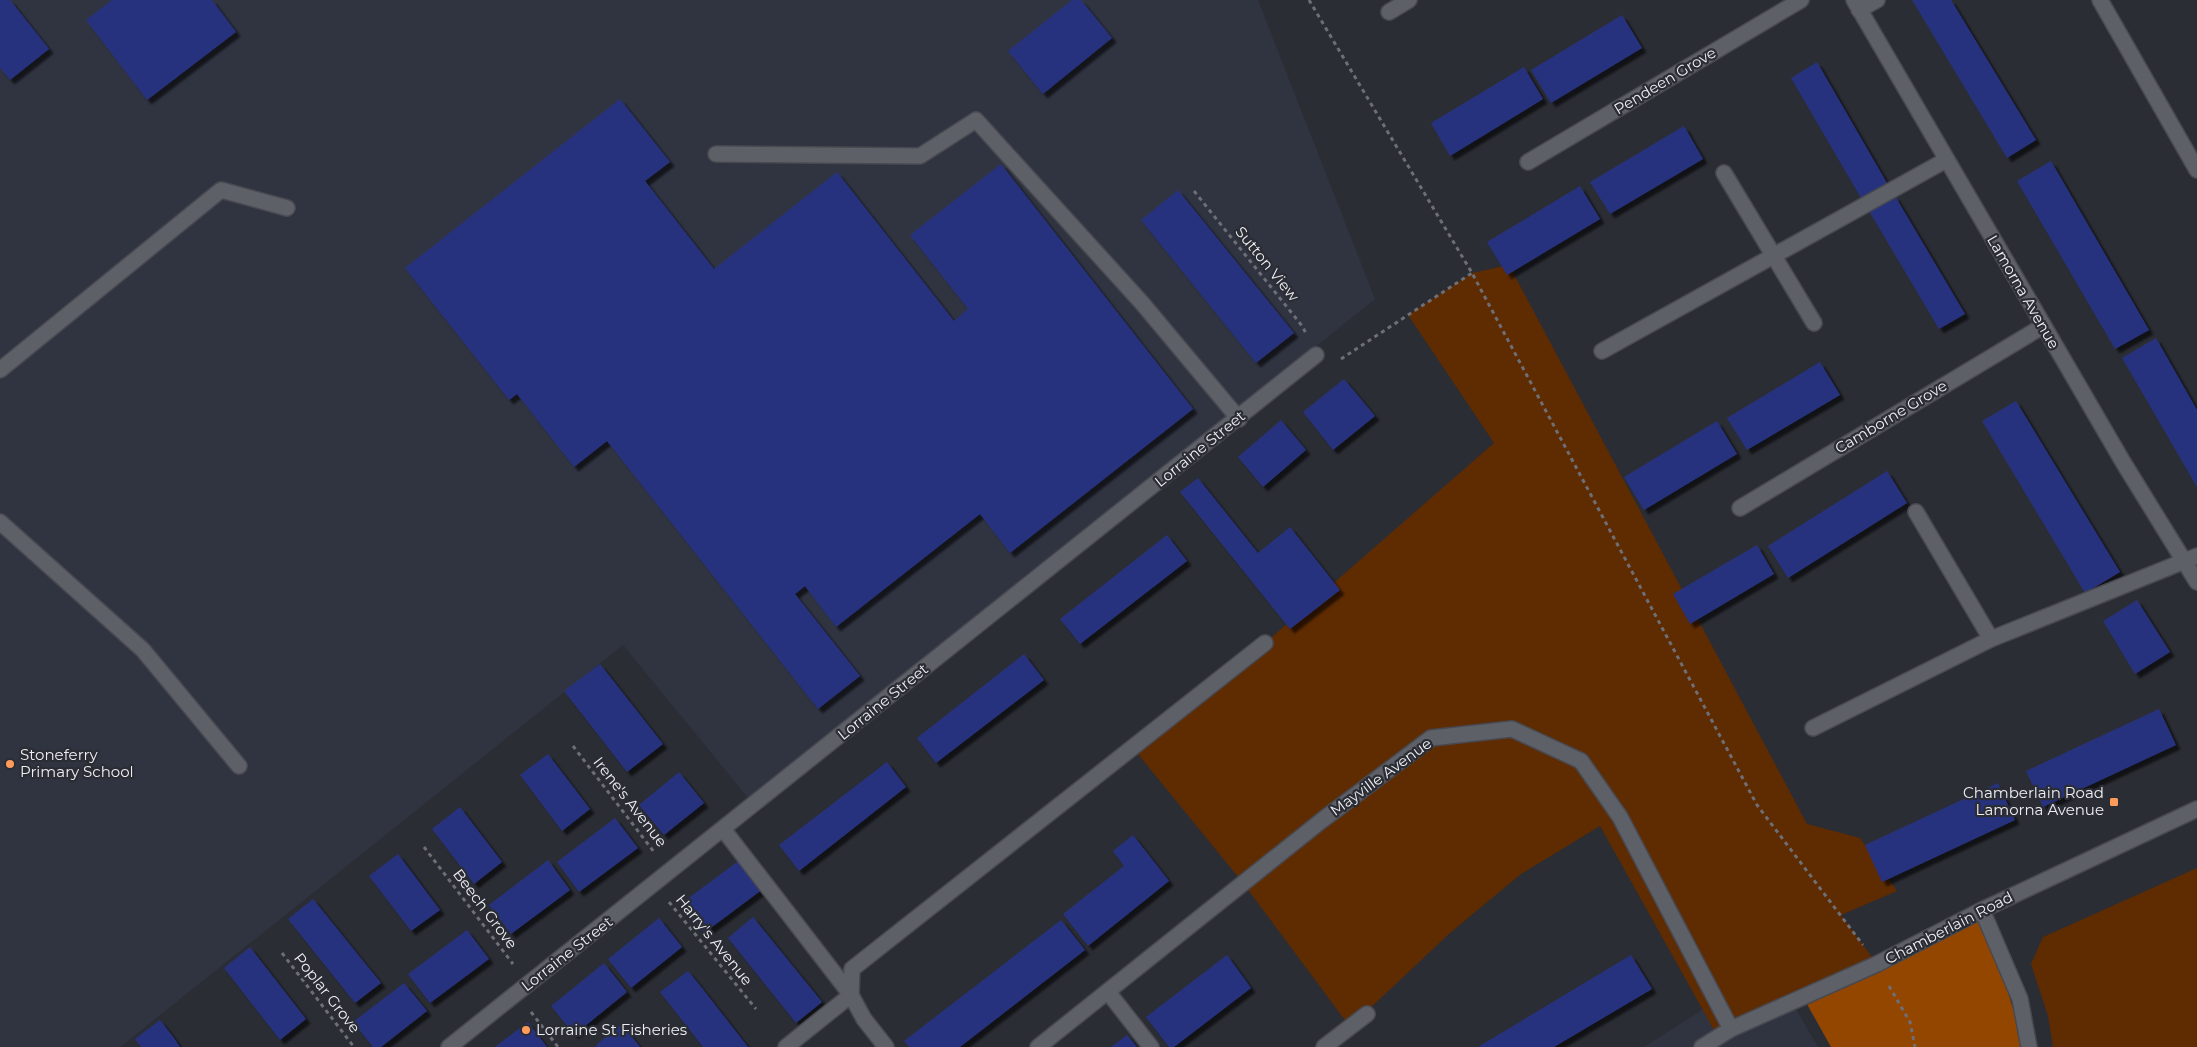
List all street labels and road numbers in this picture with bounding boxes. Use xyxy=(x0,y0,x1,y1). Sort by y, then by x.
street label: Pendeen Grove xyxy=(1610,43,1719,119)
street label: Sutton View xyxy=(1231,222,1304,306)
street label: Lamorna Avenue xyxy=(1983,231,2064,352)
street label: Camborne Grove xyxy=(1831,376,1950,458)
street label: Lorraine Street xyxy=(1151,406,1249,491)
street label: Lorraine Street xyxy=(834,659,932,744)
street label: Mayville Avenue xyxy=(1326,733,1435,820)
street label: Irene's Avenue xyxy=(589,753,671,851)
street label: Beech Grove xyxy=(449,865,522,953)
street label: Chamberlain Road xyxy=(1882,887,2016,968)
street label: Harry's Avenue xyxy=(672,890,757,989)
street label: Lorraine Street xyxy=(517,912,616,995)
street label: Poplar Grove xyxy=(290,949,365,1037)

